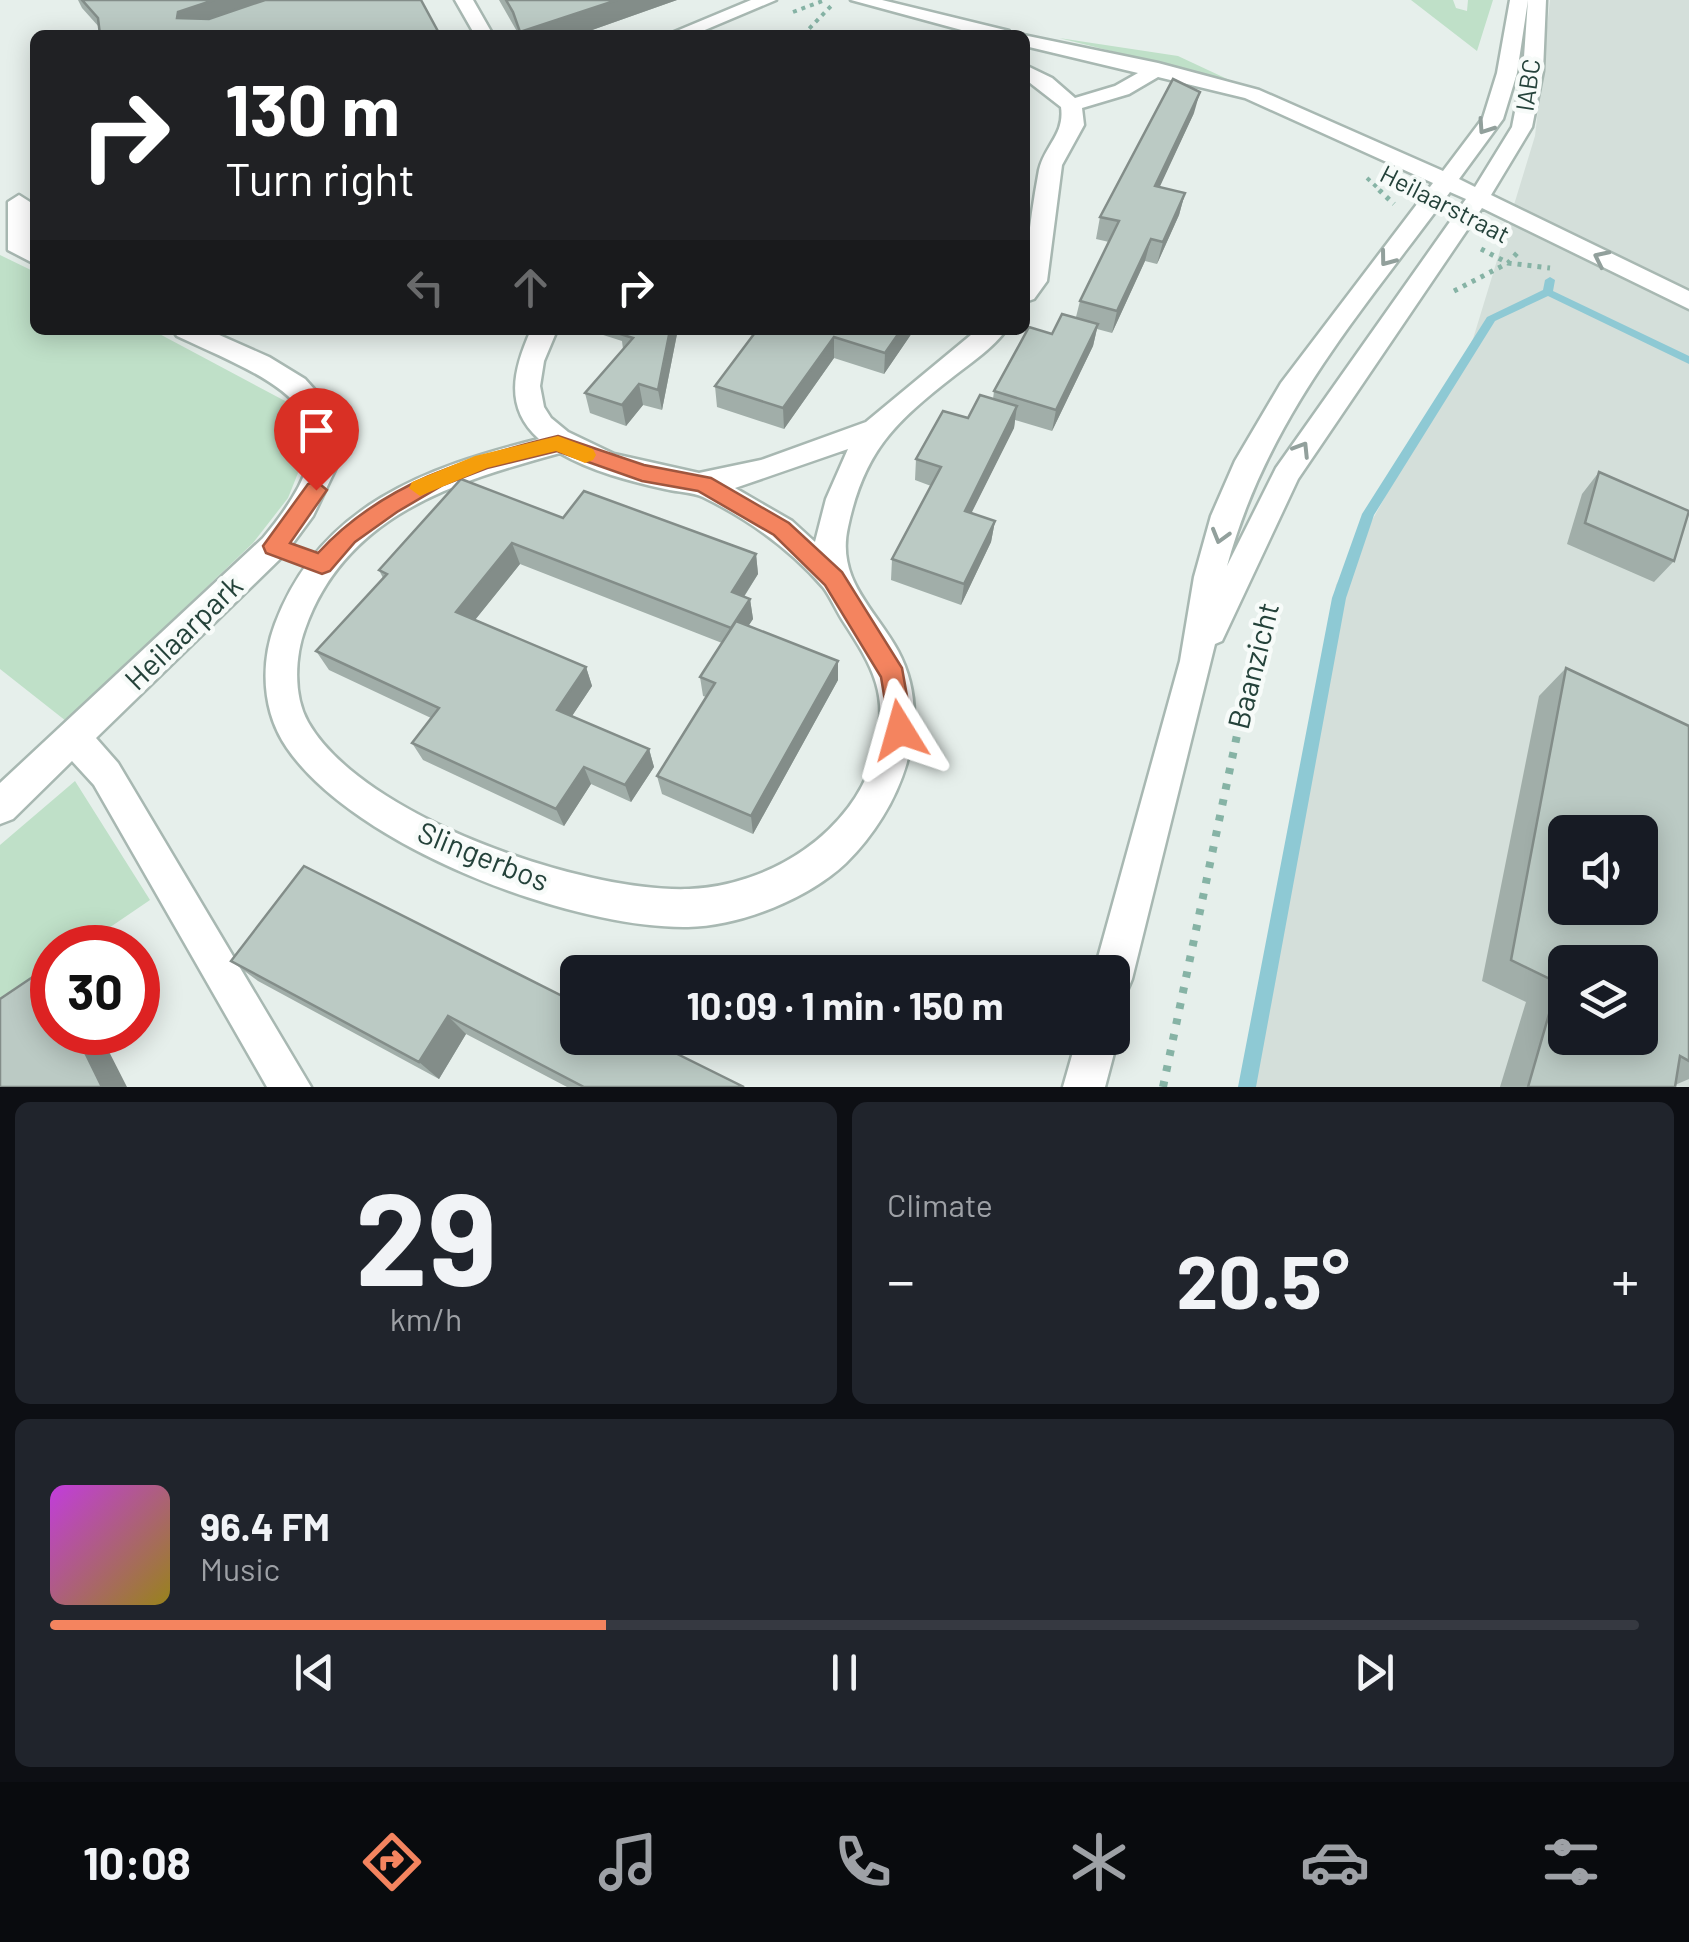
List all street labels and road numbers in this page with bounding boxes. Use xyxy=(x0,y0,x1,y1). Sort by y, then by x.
street label: IABC xyxy=(1509,57,1546,113)
street label: Heilaarstraat xyxy=(1376,158,1515,248)
street label: Heilaarpark xyxy=(116,567,249,696)
street label: Baanzicht xyxy=(1219,599,1285,733)
street label: Slingerbos xyxy=(413,813,555,898)

